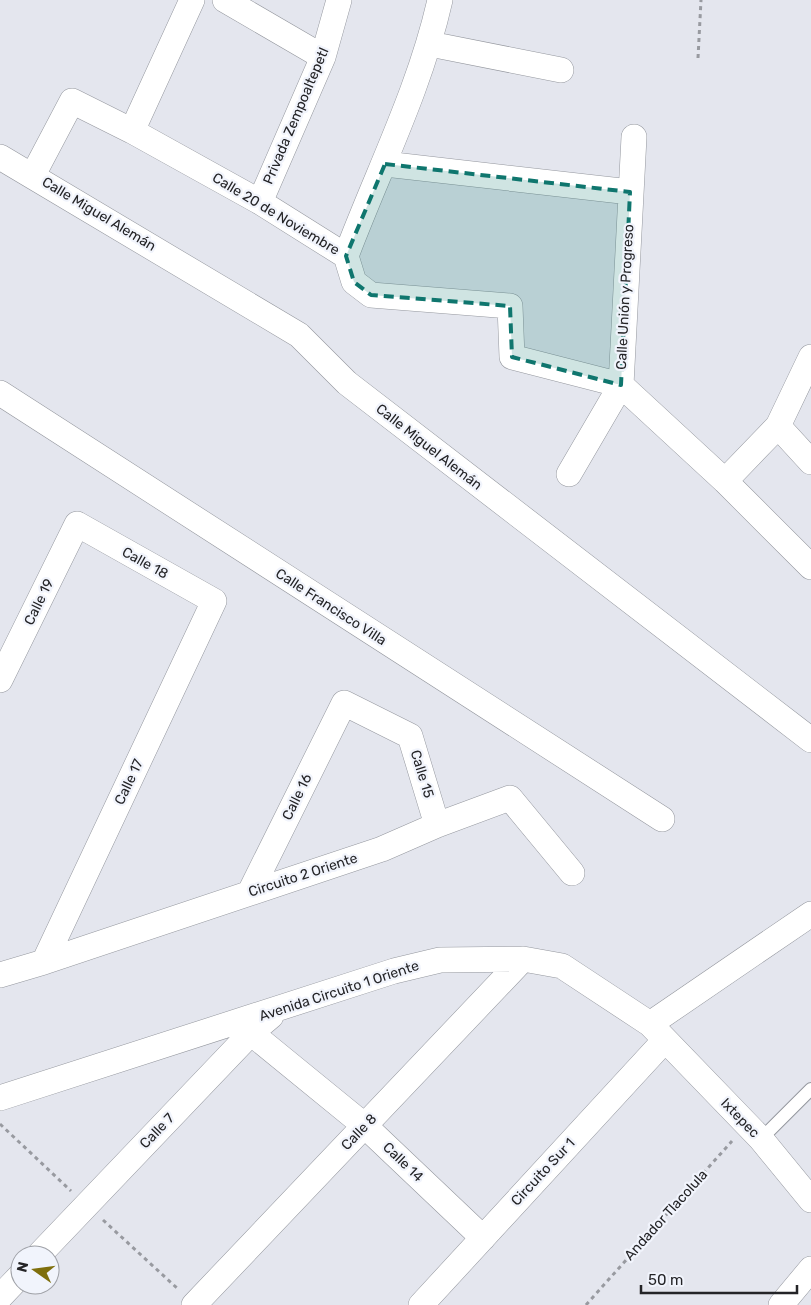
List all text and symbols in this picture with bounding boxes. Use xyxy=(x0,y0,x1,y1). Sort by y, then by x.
street label: Privada Zempoaltepetl xyxy=(260,45,332,187)
street label: Calle 20 de Noviembre xyxy=(209,169,343,259)
street label: Calle Miguel Alemán xyxy=(39,173,159,255)
street label: Calle Unión y Progreso xyxy=(613,224,637,370)
street label: Calle Miguel Alemán xyxy=(373,400,485,494)
street label: Calle 18 xyxy=(119,543,171,583)
street label: Calle Francisco Villa xyxy=(272,565,390,649)
street label: Calle 19 xyxy=(21,576,57,628)
street label: Calle 15 xyxy=(407,748,437,800)
street label: Calle 17 xyxy=(111,757,147,807)
street label: Calle 16 xyxy=(278,771,316,823)
street label: Circuito 2 Oriente xyxy=(246,849,360,901)
street label: Avenida Circuito 1 Oriente xyxy=(257,957,421,1025)
street label: Ixtepec xyxy=(717,1095,763,1142)
street label: Calle 7 xyxy=(136,1110,178,1152)
street label: Calle 8 xyxy=(338,1110,380,1154)
street label: Circuito Sur 1 xyxy=(507,1135,579,1209)
street label: Calle 14 xyxy=(379,1139,427,1186)
street label: Andador Tlacolula xyxy=(621,1166,711,1264)
north arrow xyxy=(10,1245,60,1295)
text: N xyxy=(13,1260,32,1274)
scale bar xyxy=(641,1262,797,1294)
text: 50 m xyxy=(648,1271,683,1289)

